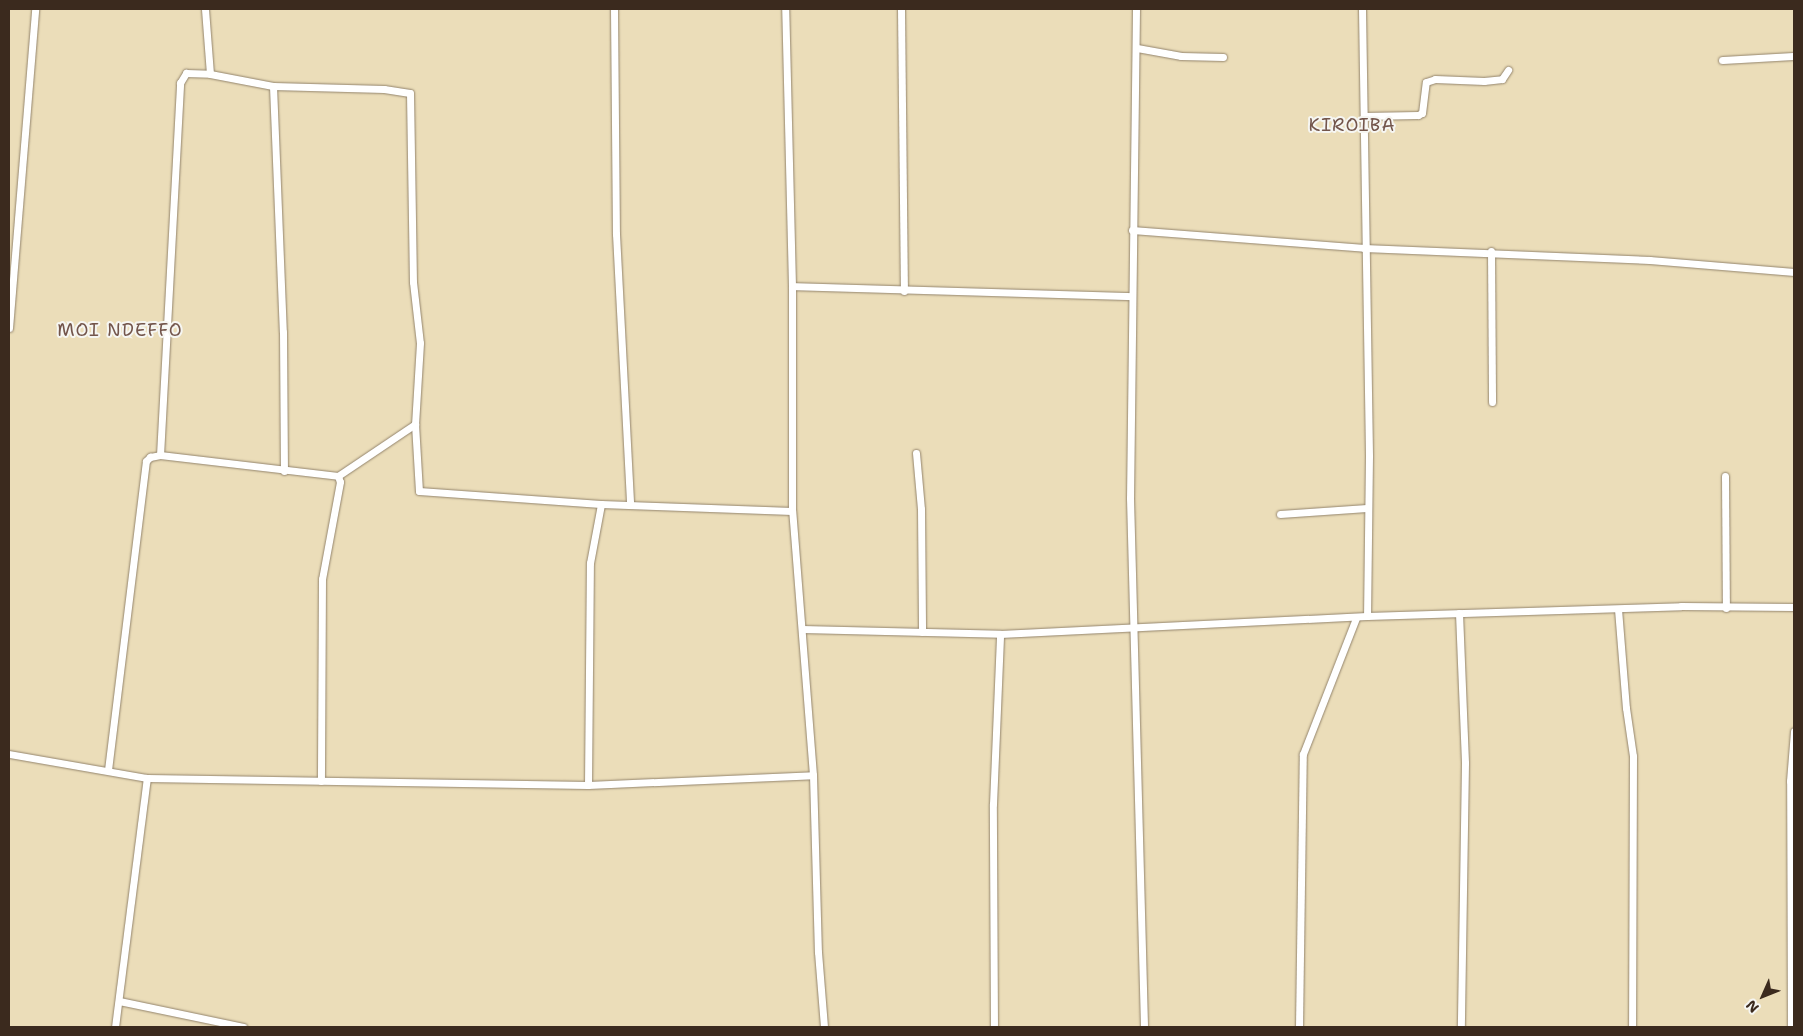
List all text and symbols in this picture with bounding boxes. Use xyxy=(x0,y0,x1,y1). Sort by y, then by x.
district label: KIROIBA xyxy=(1308,114,1396,136)
district label: MOI NDEFFO xyxy=(56,319,184,341)
north arrow xyxy=(1738,971,1788,1021)
text: N xyxy=(1742,996,1763,1017)

